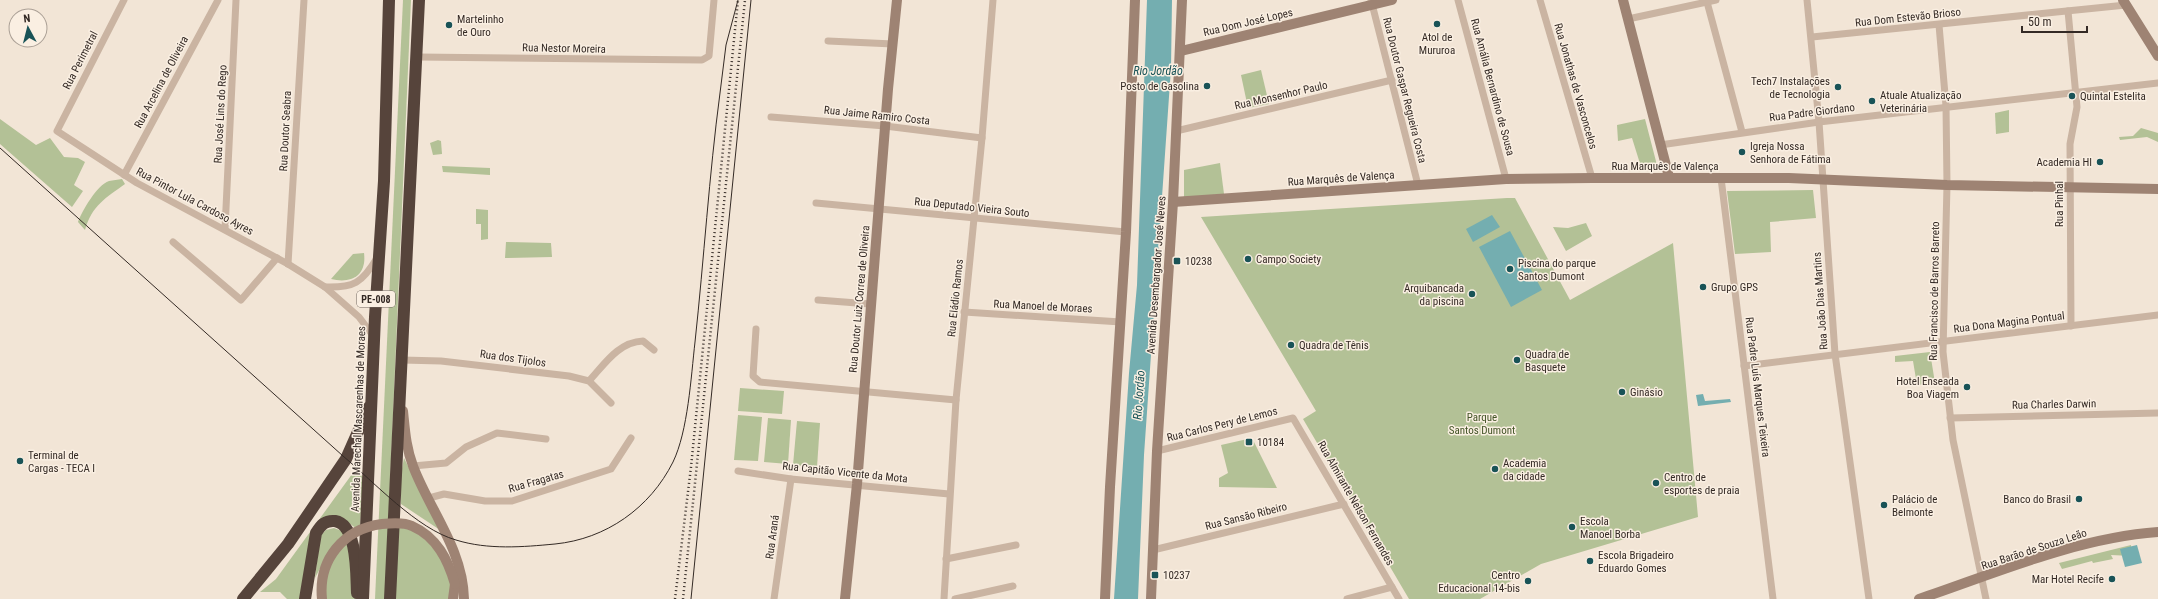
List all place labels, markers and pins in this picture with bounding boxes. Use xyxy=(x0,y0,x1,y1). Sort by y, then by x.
place label: Martelinho de Ouro xyxy=(457,13,504,39)
marker: Atol de Mururoa xyxy=(1432,19,1442,29)
marker: Martelinho de Ouro xyxy=(444,20,454,30)
place label: Atol de Mururoa xyxy=(1419,31,1455,57)
place label: Tech7 Instalações de Tecnologia xyxy=(1751,75,1830,101)
place label: Posto de Gasolina xyxy=(1120,80,1199,93)
marker: Posto de Gasolina xyxy=(1202,81,1212,91)
marker: Tech7 Instalações de Tecnologia xyxy=(1833,82,1843,92)
place label: Atuale Atualização Veterinária xyxy=(1880,89,1962,115)
place label: Quintal Estelita xyxy=(2080,90,2146,103)
marker: Quintal Estelita xyxy=(2067,91,2077,101)
marker: Atuale Atualização Veterinária xyxy=(1867,96,1877,106)
place label: Igreja Nossa Senhora de Fátima xyxy=(1750,140,1831,166)
marker: Igreja Nossa Senhora de Fátima xyxy=(1737,147,1747,157)
place label: Academia HI xyxy=(2037,156,2092,169)
marker: Academia HI xyxy=(2095,157,2105,167)
place label: Campo Society xyxy=(1256,253,1322,266)
marker: Campo Society xyxy=(1243,254,1253,264)
place label: 10238 xyxy=(1185,255,1212,268)
marker: 10238 xyxy=(1172,256,1182,266)
place label: Piscina do parque Santos Dumont xyxy=(1518,257,1596,283)
marker: Piscina do parque Santos Dumont xyxy=(1505,264,1515,274)
place label: Grupo GPS xyxy=(1711,281,1758,294)
place label: Arquibancada da piscina xyxy=(1404,282,1464,308)
marker: Grupo GPS xyxy=(1698,282,1708,292)
marker: Arquibancada da piscina xyxy=(1467,289,1477,299)
place label: Quadra de Tênis xyxy=(1299,339,1369,352)
marker: Quadra de Tênis xyxy=(1286,340,1296,350)
place label: Quadra de Basquete xyxy=(1525,348,1569,374)
marker: Quadra de Basquete xyxy=(1512,355,1522,365)
place label: Hotel Enseada Boa Viagem xyxy=(1896,375,1959,401)
marker: Hotel Enseada Boa Viagem xyxy=(1962,382,1972,392)
place label: Ginásio xyxy=(1630,386,1663,399)
marker: Ginásio xyxy=(1617,387,1627,397)
place label: 10184 xyxy=(1257,436,1285,449)
marker: 10184 xyxy=(1244,437,1254,447)
place label: Terminal de Cargas - TECA I xyxy=(28,449,95,475)
marker: Terminal de Cargas - TECA I xyxy=(15,456,25,466)
place label: Academia da cidade xyxy=(1503,457,1546,483)
marker: Academia da cidade xyxy=(1490,464,1500,474)
place label: Centro de esportes de praia xyxy=(1664,471,1739,497)
marker: Centro de esportes de praia xyxy=(1651,478,1661,488)
place label: Palácio de Belmonte xyxy=(1892,493,1937,519)
place label: Banco do Brasil xyxy=(2003,493,2071,506)
marker: Banco do Brasil xyxy=(2074,494,2084,504)
marker: Palácio de Belmonte xyxy=(1879,500,1889,510)
place label: Escola Manoel Borba xyxy=(1580,515,1640,541)
marker: Escola Manoel Borba xyxy=(1567,522,1577,532)
place label: Escola Brigadeiro Eduardo Gomes xyxy=(1598,549,1674,575)
marker: Escola Brigadeiro Eduardo Gomes xyxy=(1585,556,1595,566)
place label: 10237 xyxy=(1163,569,1190,582)
place label: Centro Educacional 14-bis xyxy=(1438,569,1520,595)
marker: 10237 xyxy=(1150,570,1160,580)
place label: Mar Hotel Recife xyxy=(2032,573,2104,586)
marker: Mar Hotel Recife xyxy=(2107,574,2117,584)
marker: Centro Educacional 14-bis xyxy=(1523,576,1533,586)

